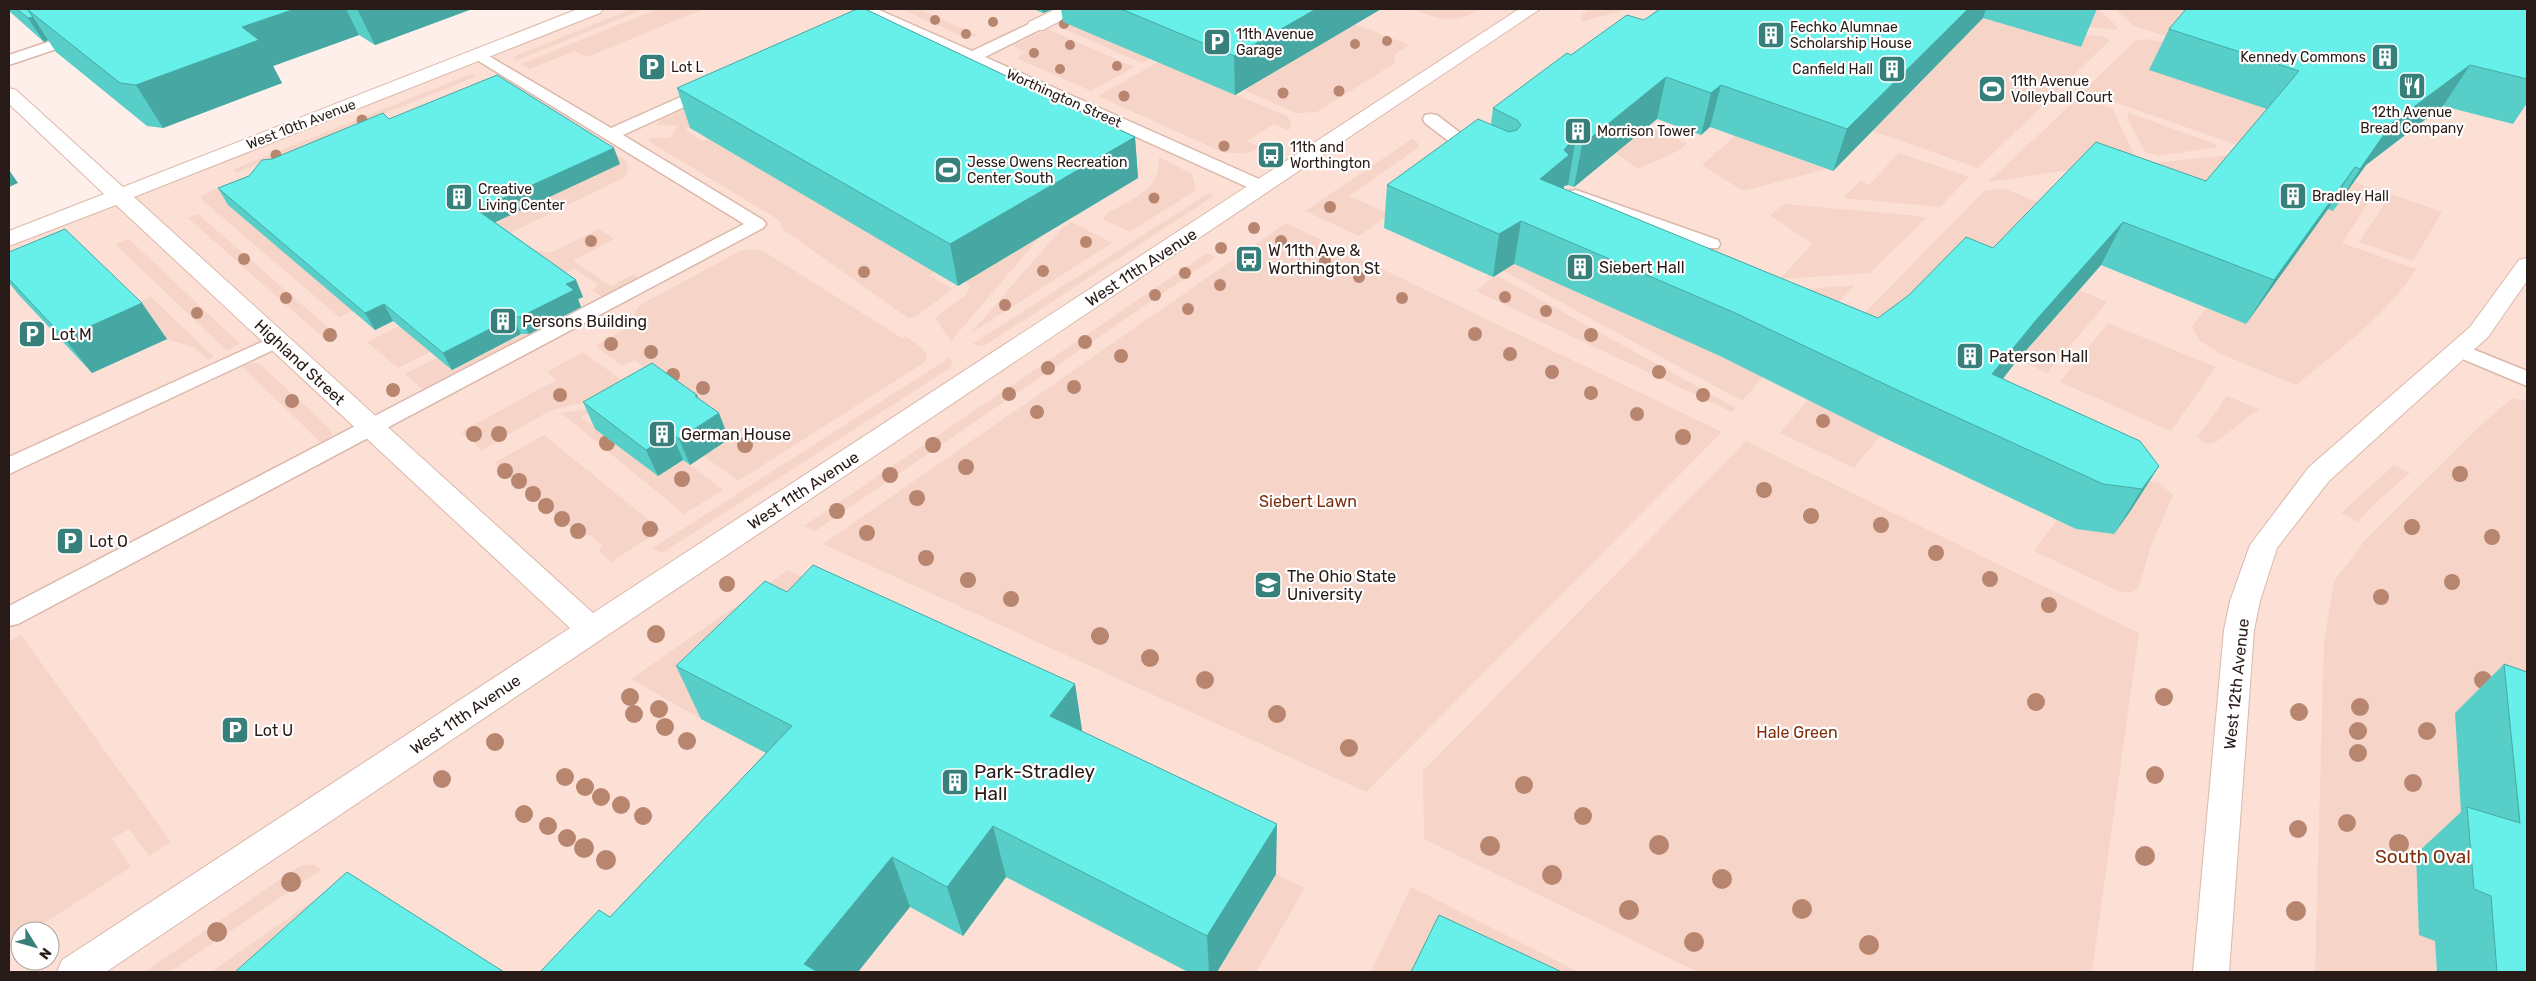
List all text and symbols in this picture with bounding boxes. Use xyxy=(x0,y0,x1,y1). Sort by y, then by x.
place label: Fechko Alumnae Scholarship House xyxy=(1790,19,1912,52)
building icon: Fechko Alumnae Scholarship House xyxy=(1756,20,1786,50)
place label: 11th Avenue Garage xyxy=(1236,26,1314,59)
parking icon: 11th Avenue Garage xyxy=(1202,27,1232,57)
building icon: Kennedy Commons xyxy=(2370,42,2400,72)
place label: Kennedy Commons xyxy=(2240,49,2366,66)
parking icon: Lot L xyxy=(637,52,667,82)
building icon: Canfield Hall xyxy=(1877,54,1907,84)
place label: Lot L xyxy=(671,59,704,76)
place label: Canfield Hall xyxy=(1792,61,1873,78)
street label: Worthington Street xyxy=(1004,65,1125,132)
restaurant icon: 12th Avenue Bread Company xyxy=(2397,71,2427,101)
place label: 11th Avenue Volleyball Court xyxy=(2011,73,2113,106)
sports icon: 11th Avenue Volleyball Court xyxy=(1977,74,2007,104)
street label: West 10th Avenue xyxy=(244,96,358,153)
place label: 12th Avenue Bread Company xyxy=(2360,104,2464,137)
building icon: Morrison Tower xyxy=(1563,116,1593,146)
place label: Morrison Tower xyxy=(1597,123,1696,140)
place label: 11th and Worthington xyxy=(1290,139,1371,172)
bus stop icon: 11th and Worthington xyxy=(1256,140,1286,170)
place label: Jesse Owens Recreation Center South xyxy=(967,154,1127,187)
sports icon: Jesse Owens Recreation Center South xyxy=(933,155,963,185)
place label: Creative Living Center xyxy=(478,181,566,214)
building icon: Bradley Hall xyxy=(2278,181,2308,211)
building icon: Creative Living Center xyxy=(444,182,474,212)
place label: Bradley Hall xyxy=(2312,188,2389,205)
street label: West 11th Avenue xyxy=(1082,224,1201,311)
place label: W 11th Ave & Worthington St xyxy=(1268,241,1380,278)
bus stop icon: W 11th Ave & Worthington St xyxy=(1234,244,1264,274)
building icon: Siebert Hall xyxy=(1565,252,1595,282)
place label: Siebert Hall xyxy=(1599,258,1685,277)
building icon: Persons Building xyxy=(488,306,518,336)
place label: Persons Building xyxy=(522,312,647,331)
street label: Highland Street xyxy=(250,316,349,409)
parking icon: Lot M xyxy=(17,319,47,349)
place label: Lot M xyxy=(51,325,92,344)
building icon: Paterson Hall xyxy=(1955,341,1985,371)
place label: Paterson Hall xyxy=(1989,347,2088,366)
building icon: German House xyxy=(647,419,677,449)
place label: German House xyxy=(681,425,791,444)
street label: West 11th Avenue xyxy=(744,447,863,534)
park label: Siebert Lawn xyxy=(1259,492,1357,511)
parking icon: Lot O xyxy=(55,526,85,556)
place label: Lot O xyxy=(89,532,128,551)
place label: The Ohio State University xyxy=(1287,567,1396,604)
school or university icon: The Ohio State University xyxy=(1253,570,1283,600)
street label: West 12th Avenue xyxy=(2220,618,2253,750)
street label: West 11th Avenue xyxy=(406,670,524,758)
parking icon: Lot U xyxy=(220,715,250,745)
place label: Lot U xyxy=(254,721,293,740)
park label: Hale Green xyxy=(1756,723,1838,742)
place label: Park-Stradley Hall xyxy=(974,760,1095,805)
building icon: Park-Stradley Hall xyxy=(940,767,970,797)
park label: South Oval xyxy=(2375,845,2471,868)
north arrow xyxy=(10,921,60,971)
text: N xyxy=(35,944,55,963)

